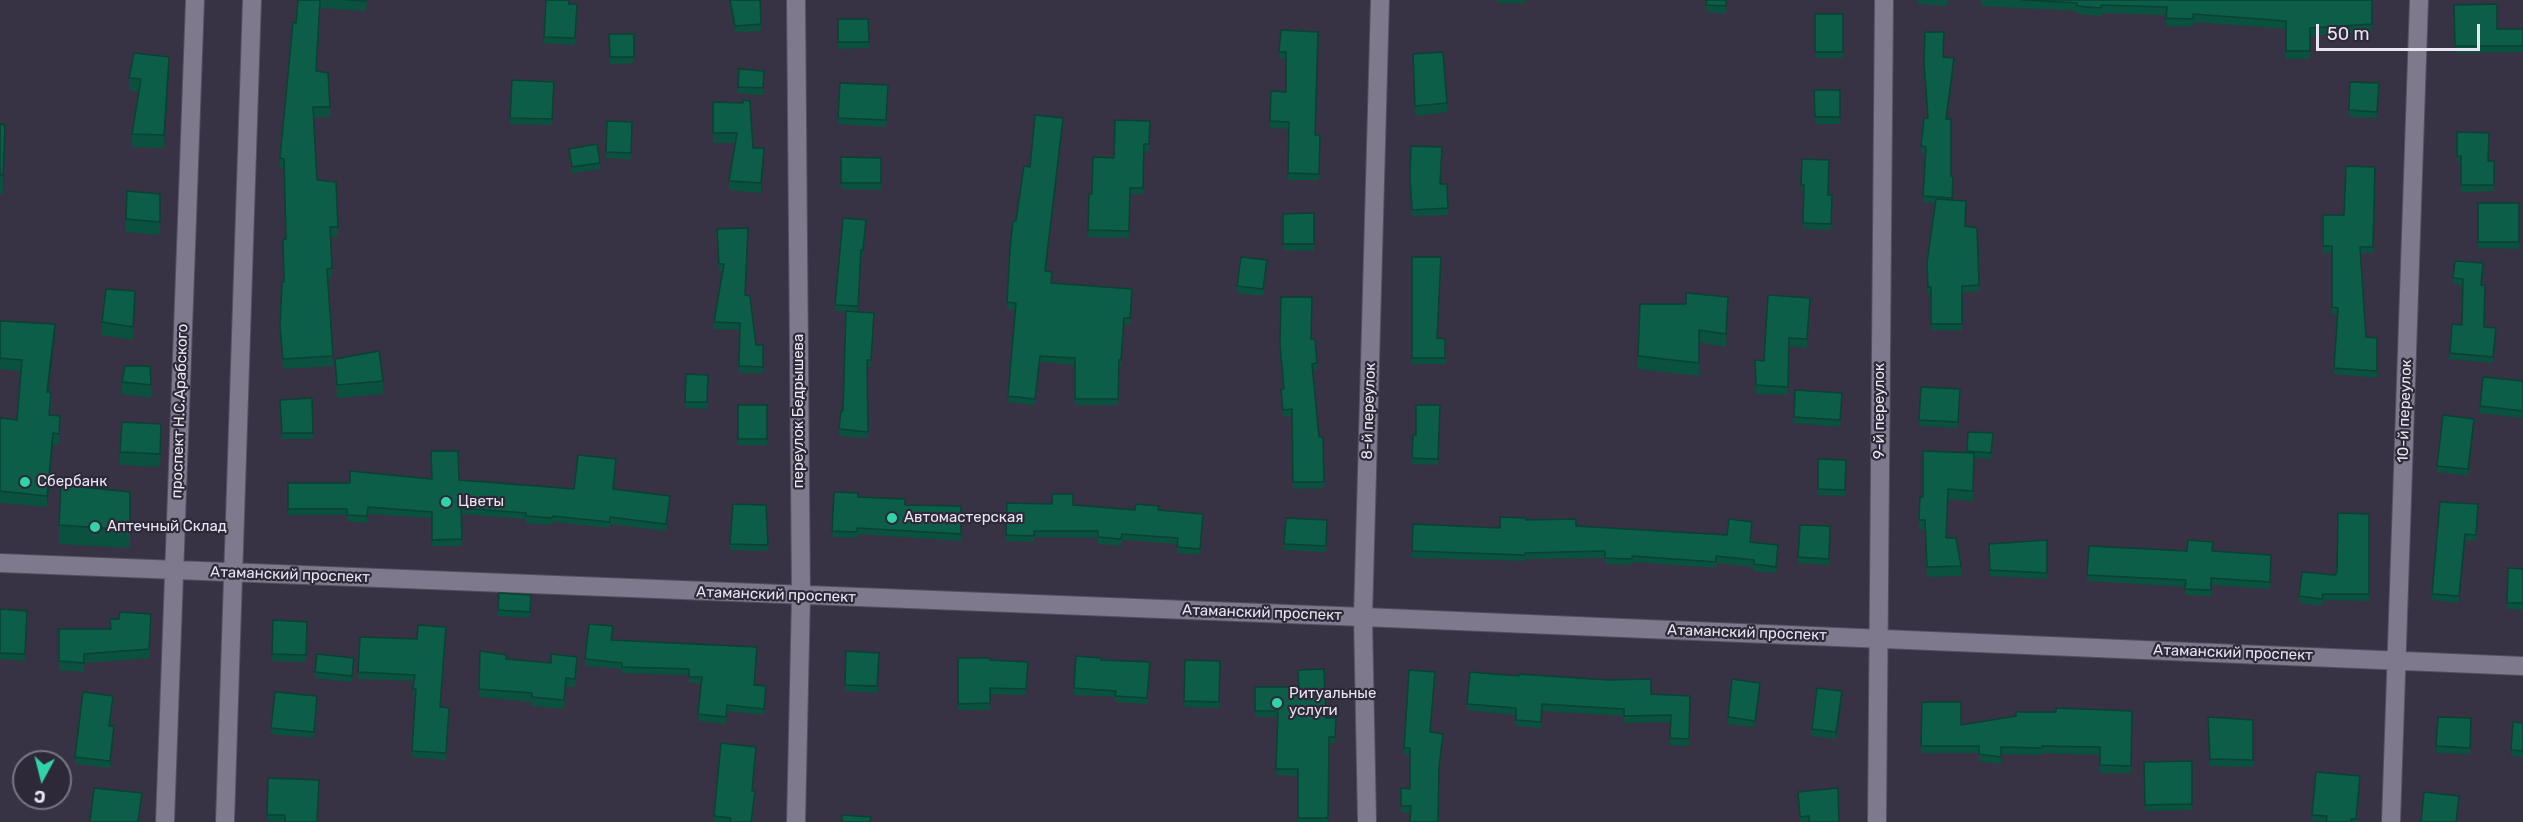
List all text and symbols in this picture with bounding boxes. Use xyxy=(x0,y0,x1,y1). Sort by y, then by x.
scale bar xyxy=(2319,12,2482,50)
text: 50 m xyxy=(2327,23,2370,45)
street label: проспект Н.С.Арабского xyxy=(168,323,192,499)
street label: переулок Бедрышева xyxy=(790,334,808,488)
street label: 10-й переулок xyxy=(2394,359,2416,463)
street label: 8-й переулок xyxy=(1358,362,1380,460)
street label: 9-й переулок xyxy=(1871,363,1889,459)
place label: Сбербанк xyxy=(37,473,107,491)
marker: Сбербанк xyxy=(18,475,32,489)
place label: Цветы xyxy=(458,493,504,511)
marker: Цветы xyxy=(439,495,453,509)
place label: Автомастерская xyxy=(904,509,1023,527)
marker: Автомастерская xyxy=(885,511,899,525)
place label: Аптечный Склад xyxy=(107,518,227,536)
marker: Аптечный Склад xyxy=(88,520,102,534)
street label: Атаманский проспект xyxy=(210,563,370,587)
street label: Атаманский проспект xyxy=(696,583,856,607)
street label: Атаманский проспект xyxy=(1182,601,1342,625)
street label: Атаманский проспект xyxy=(1667,621,1827,645)
street label: Атаманский проспект xyxy=(2153,641,2313,665)
place label: Ритуальные услуги xyxy=(1289,685,1376,720)
marker: Ритуальные услуги xyxy=(1270,696,1284,710)
north arrow xyxy=(12,750,72,810)
text: С xyxy=(33,786,47,806)

